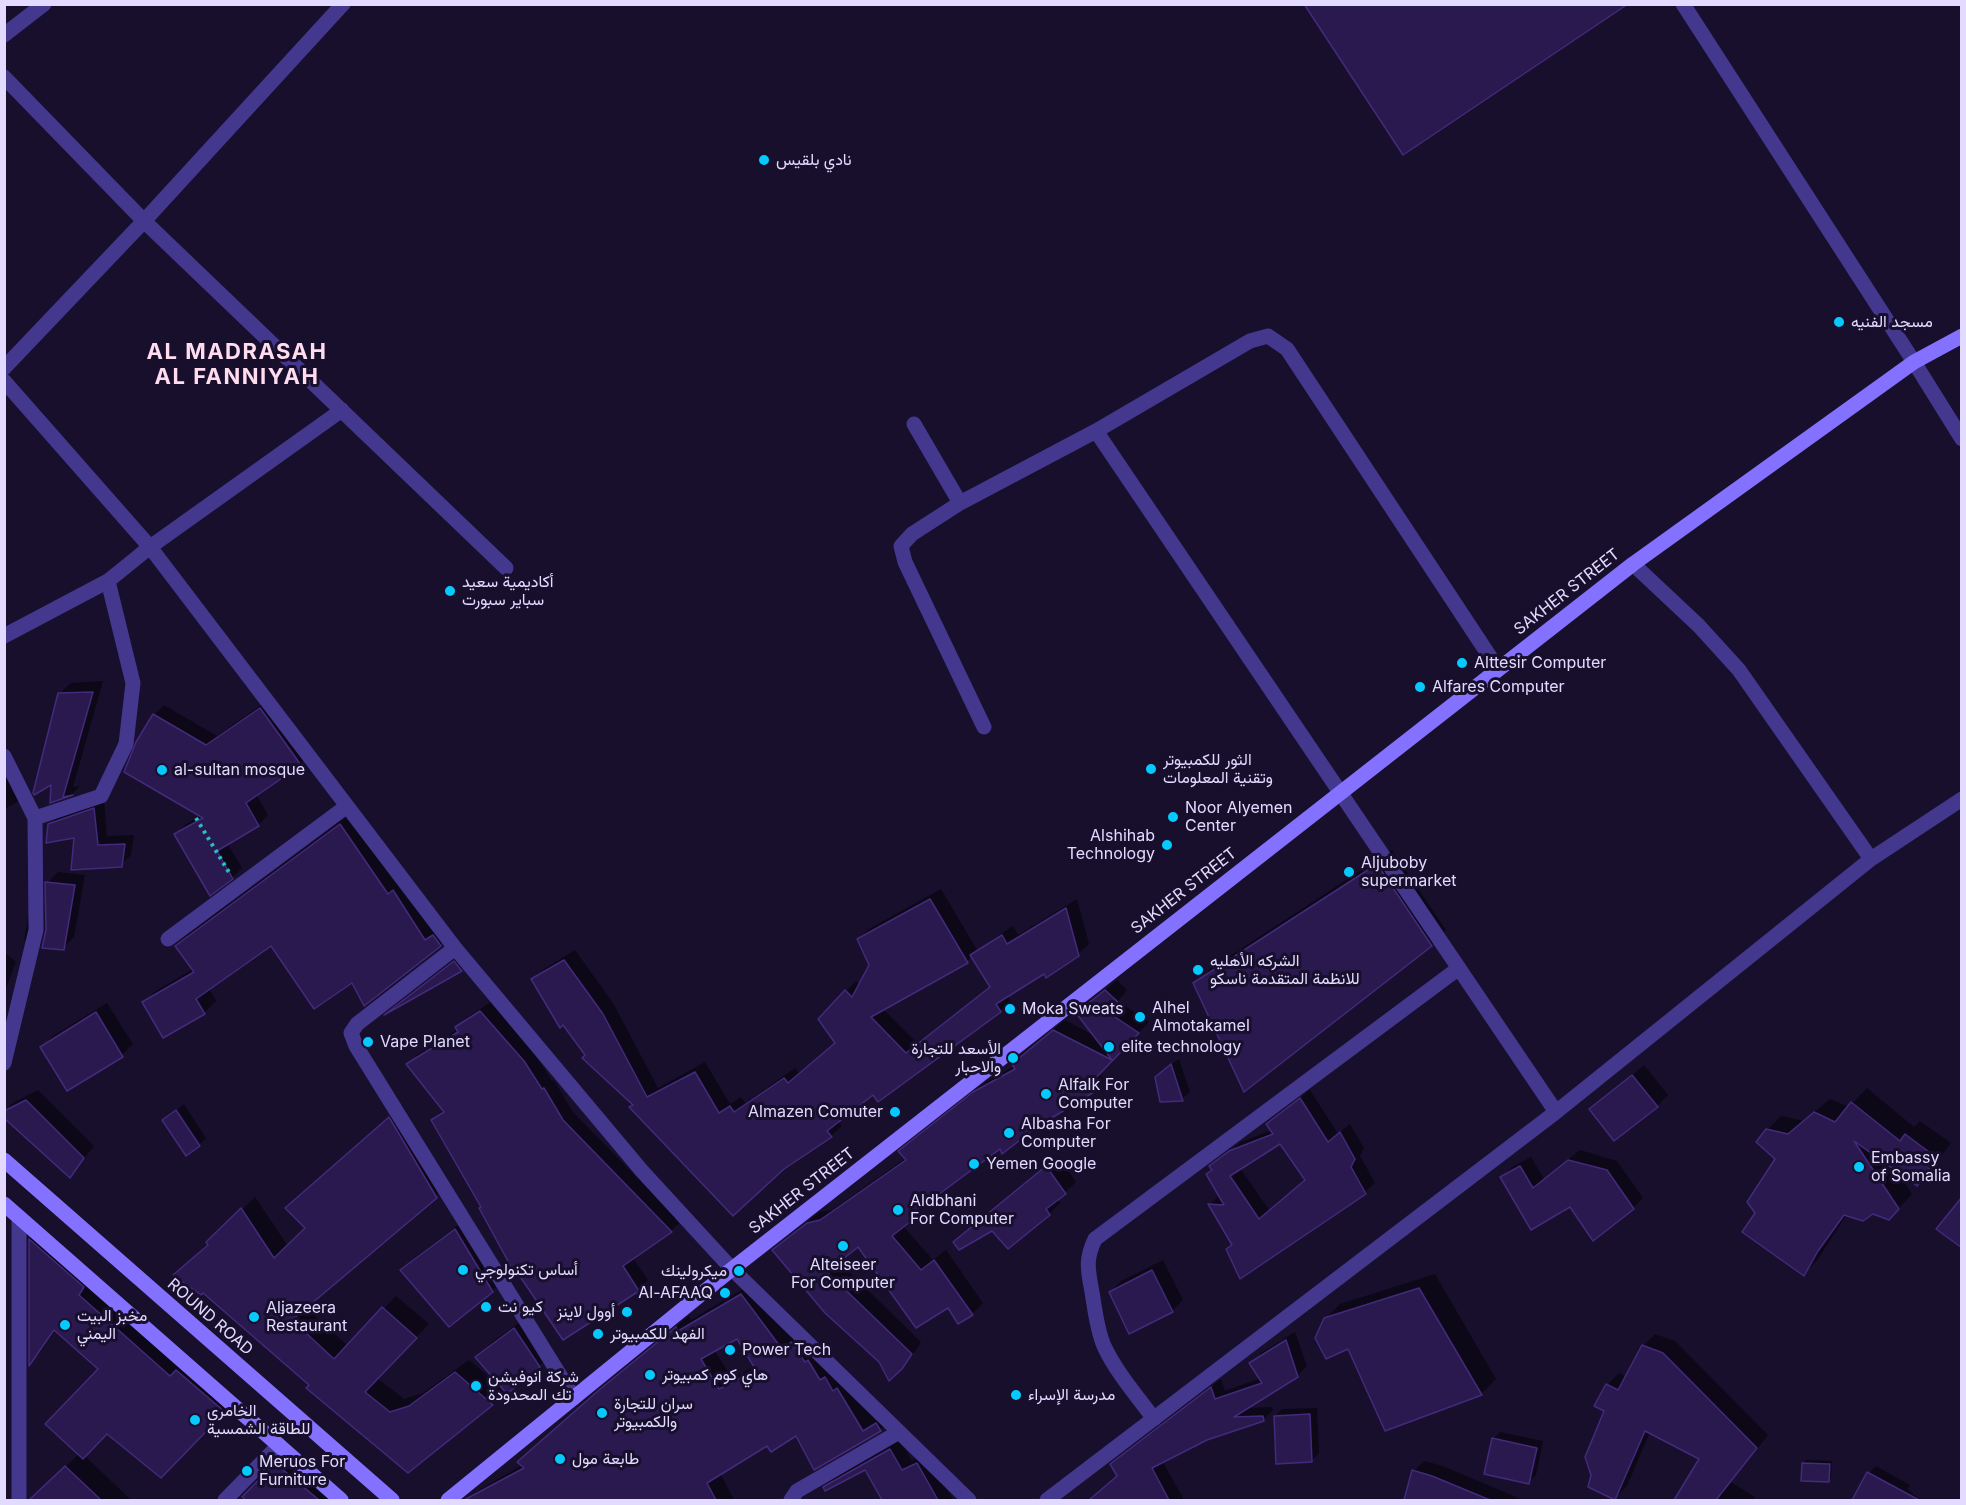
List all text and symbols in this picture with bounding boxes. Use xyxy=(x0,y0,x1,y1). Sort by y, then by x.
place label: نادي بلقيس xyxy=(776,150,852,170)
marker: نادي بلقيس xyxy=(757,153,771,167)
place label: مسجد الفنيه xyxy=(1851,312,1933,332)
marker: مسجد الفنيه xyxy=(1832,315,1846,329)
district label: AL MADRASAH AL FANNIYAH xyxy=(147,339,327,390)
street label: SAKHER STREET xyxy=(1510,545,1624,639)
place label: أكاديمية سعيد سباير سبورت xyxy=(462,572,554,610)
marker: أكاديمية سعيد سباير سبورت xyxy=(443,584,457,598)
place label: Alttesir Computer xyxy=(1474,653,1606,673)
marker: Alttesir Computer xyxy=(1455,656,1469,670)
place label: Alfares Computer xyxy=(1432,677,1565,697)
marker: Alfares Computer xyxy=(1413,680,1427,694)
place label: الثور للكمبيوتر وتقنية المعلومات xyxy=(1163,750,1273,788)
place label: al-sultan mosque xyxy=(174,760,305,780)
marker: الثور للكمبيوتر وتقنية المعلومات xyxy=(1144,762,1158,776)
marker: al-sultan mosque xyxy=(155,763,169,777)
place label: Noor Alyemen Center xyxy=(1185,798,1293,836)
marker: Noor Alyemen Center xyxy=(1166,810,1180,824)
place label: Alshihab Technology xyxy=(1067,826,1155,864)
marker: Alshihab Technology xyxy=(1160,838,1174,852)
street label: SAKHER STREET xyxy=(1127,844,1241,938)
place label: Aljuboby supermarket xyxy=(1361,853,1457,891)
marker: Aljuboby supermarket xyxy=(1342,865,1356,879)
place label: الشركه الأهليه للانظمة المتقدمة ناسكو xyxy=(1210,951,1360,989)
marker: الشركه الأهليه للانظمة المتقدمة ناسكو xyxy=(1191,963,1205,977)
place label: Alhel Almotakamel xyxy=(1152,998,1250,1036)
place label: Moka Sweats xyxy=(1022,999,1123,1019)
marker: Moka Sweats xyxy=(1003,1002,1017,1016)
marker: Alhel Almotakamel xyxy=(1133,1010,1147,1024)
place label: Vape Planet xyxy=(380,1032,470,1052)
marker: Vape Planet xyxy=(361,1035,375,1049)
place label: elite technology xyxy=(1121,1037,1241,1057)
place label: الأسعد للتجارة والاحبار xyxy=(911,1039,1001,1077)
marker: elite technology xyxy=(1102,1040,1116,1054)
marker: الأسعد للتجارة والاحبار xyxy=(1006,1051,1020,1065)
place label: Alfalk For Computer xyxy=(1058,1075,1133,1113)
marker: Alfalk For Computer xyxy=(1039,1087,1053,1101)
place label: Almazen Comuter xyxy=(748,1102,883,1122)
marker: Almazen Comuter xyxy=(888,1105,902,1119)
place label: Albasha For Computer xyxy=(1021,1114,1111,1152)
marker: Albasha For Computer xyxy=(1002,1126,1016,1140)
street label: SAKHER STREET xyxy=(745,1144,859,1238)
place label: Embassy of Somalia xyxy=(1871,1148,1951,1186)
place label: Yemen Google xyxy=(986,1154,1096,1174)
marker: Yemen Google xyxy=(967,1157,981,1171)
marker: Embassy of Somalia xyxy=(1852,1160,1866,1174)
place label: Aldbhani For Computer xyxy=(910,1191,1014,1229)
marker: Aldbhani For Computer xyxy=(891,1203,905,1217)
marker: Alteiseer For Computer xyxy=(836,1239,850,1253)
place label: Alteiseer For Computer xyxy=(791,1255,895,1293)
place label: أساس تكنولوجي xyxy=(475,1260,578,1280)
place label: ميكرولينك xyxy=(661,1261,727,1281)
marker: أساس تكنولوجي xyxy=(456,1263,470,1277)
marker: ميكرولينك xyxy=(732,1264,746,1278)
street label: ROUND ROAD xyxy=(163,1275,257,1359)
place label: Al-AFAAQ xyxy=(638,1283,713,1303)
marker: Al-AFAAQ xyxy=(718,1286,732,1300)
place label: كيو نت xyxy=(498,1297,543,1317)
place label: Aljazeera Restaurant xyxy=(266,1298,347,1336)
marker: كيو نت xyxy=(479,1300,493,1314)
place label: أوول لاينز xyxy=(557,1302,615,1322)
marker: أوول لاينز xyxy=(620,1305,634,1319)
place label: مخبز البيت اليمني xyxy=(77,1306,147,1344)
marker: Aljazeera Restaurant xyxy=(247,1310,261,1324)
marker: مخبز البيت اليمني xyxy=(58,1318,72,1332)
place label: الفهد للكمبيوتر xyxy=(610,1324,705,1344)
marker: الفهد للكمبيوتر xyxy=(591,1327,605,1341)
place label: Power Tech xyxy=(742,1340,831,1360)
marker: Power Tech xyxy=(723,1343,737,1357)
place label: هاي كوم كمبيوتر xyxy=(662,1365,768,1385)
place label: شركة انوفيشن تك المحدودة xyxy=(488,1367,579,1405)
marker: هاي كوم كمبيوتر xyxy=(643,1368,657,1382)
marker: شركة انوفيشن تك المحدودة xyxy=(469,1379,483,1393)
place label: مدرسة الإسراء xyxy=(1028,1385,1115,1405)
marker: مدرسة الإسراء xyxy=(1009,1388,1023,1402)
place label: سران للتجارة والكمبيوتر xyxy=(614,1394,693,1432)
place label: الخامري للطاقة الشمسية xyxy=(207,1401,310,1439)
marker: سران للتجارة والكمبيوتر xyxy=(595,1406,609,1420)
marker: الخامري للطاقة الشمسية xyxy=(188,1413,202,1427)
place label: طابعة مول xyxy=(572,1449,639,1469)
place label: Meruos For Furniture xyxy=(259,1452,345,1490)
marker: طابعة مول xyxy=(553,1452,567,1466)
marker: Meruos For Furniture xyxy=(240,1464,254,1478)

